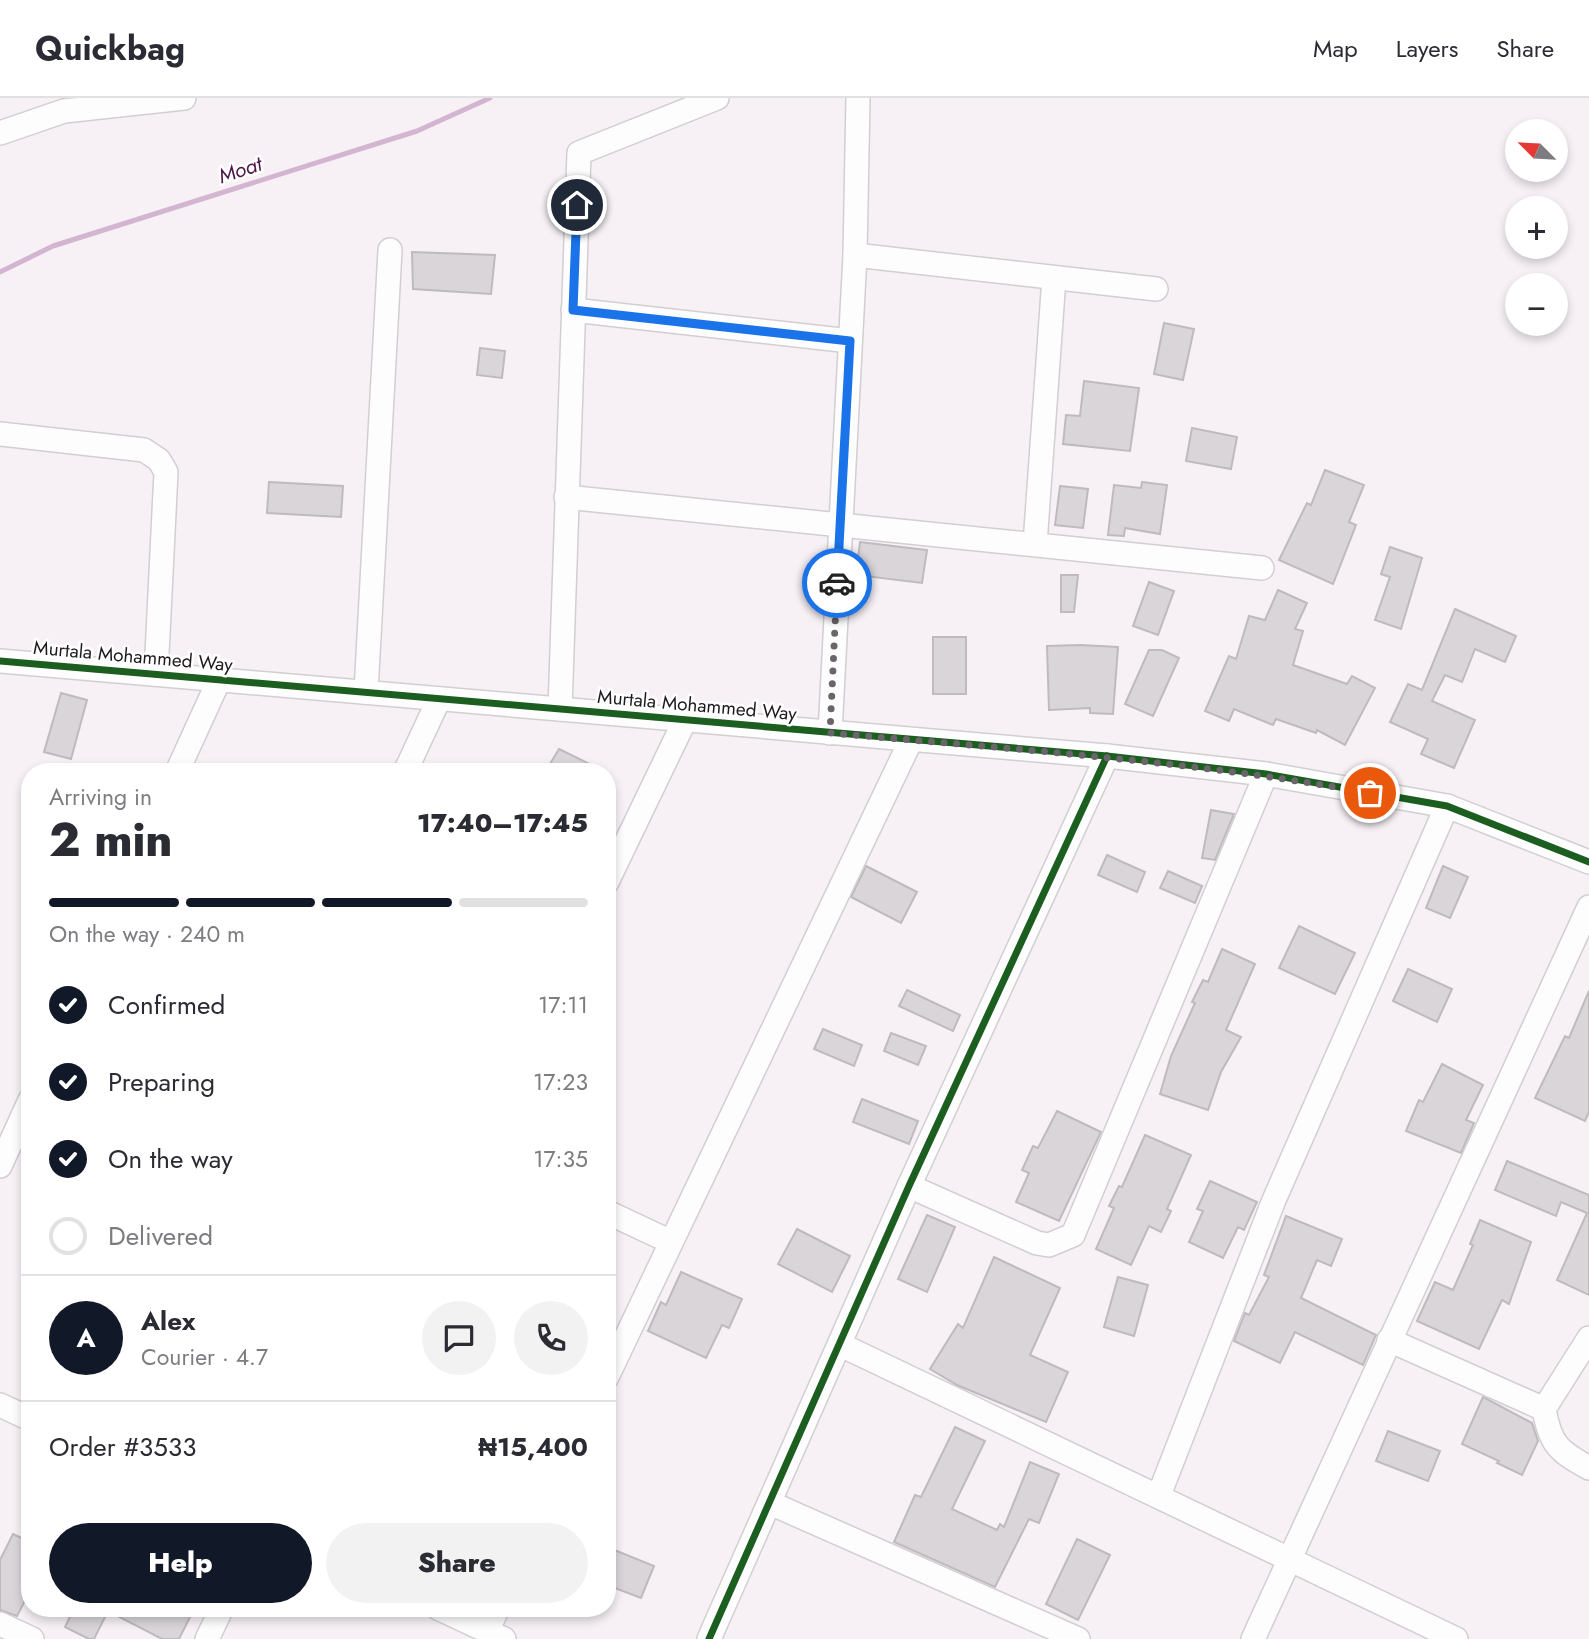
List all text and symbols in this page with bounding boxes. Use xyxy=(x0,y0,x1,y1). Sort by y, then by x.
text: Quickbag xyxy=(35,25,185,72)
text: Map xyxy=(1313,31,1358,66)
text: Layers xyxy=(1396,31,1458,66)
text: Share xyxy=(1496,31,1554,66)
north arrow xyxy=(1505,119,1568,182)
map controls xyxy=(1505,119,1568,336)
water label: Moat xyxy=(214,149,267,191)
pin xyxy=(547,175,607,235)
icon: home xyxy=(558,186,596,224)
button: + xyxy=(1505,196,1568,259)
button: − xyxy=(1505,273,1568,336)
courier xyxy=(802,548,872,618)
icon: car xyxy=(818,564,856,602)
street label: Murtala Mohammed Way xyxy=(32,634,234,678)
street label: Murtala Mohammed Way xyxy=(596,683,798,727)
pin xyxy=(1340,763,1400,823)
icon: bag xyxy=(1351,774,1389,812)
text: Arriving in xyxy=(49,780,152,814)
text: 17:40–17:45 xyxy=(417,804,588,842)
text: 2 min xyxy=(49,807,173,873)
text: On the way · 240 m xyxy=(49,917,245,951)
icon: check xyxy=(49,986,87,1024)
text: Confirmed xyxy=(108,986,225,1024)
text: 17:11 xyxy=(538,988,588,1022)
icon: check xyxy=(49,1063,87,1101)
text: Preparing xyxy=(108,1063,215,1101)
text: 17:23 xyxy=(533,1065,588,1099)
icon: check xyxy=(49,1140,87,1178)
text: On the way xyxy=(108,1140,233,1178)
text: 17:35 xyxy=(533,1142,588,1176)
text: Delivered xyxy=(108,1217,213,1255)
button: chat xyxy=(422,1301,496,1375)
button: phone xyxy=(514,1301,588,1375)
text: Alex xyxy=(141,1302,195,1340)
text: A xyxy=(76,1319,96,1357)
text: Courier · 4.7 xyxy=(141,1340,268,1374)
text: Order #3533 xyxy=(49,1428,196,1466)
text: ₦15,400 xyxy=(478,1428,588,1466)
button: Help xyxy=(49,1523,312,1603)
button: Share xyxy=(326,1523,588,1603)

